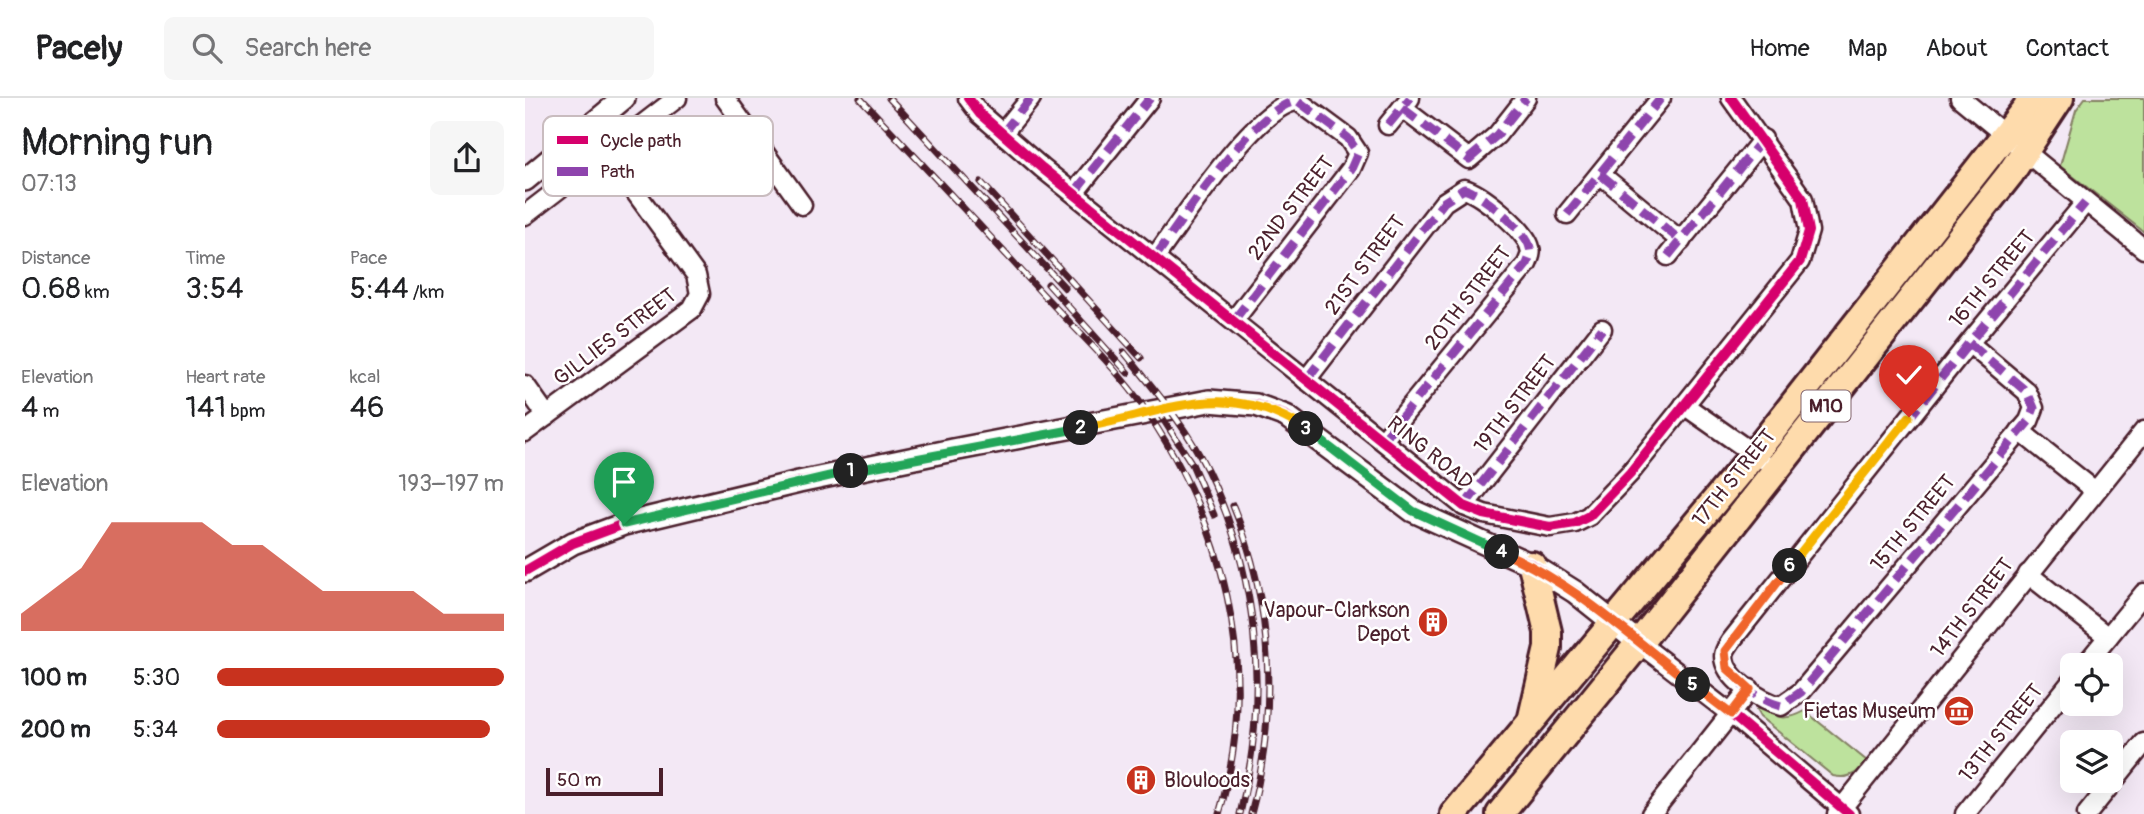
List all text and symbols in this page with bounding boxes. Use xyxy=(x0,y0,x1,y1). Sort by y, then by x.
search box xyxy=(164,17,654,80)
text: Pacely xyxy=(35,28,122,69)
icon: search xyxy=(188,29,226,67)
text: Search here xyxy=(244,32,371,64)
text: Home xyxy=(1749,34,1810,63)
text: Map xyxy=(1848,34,1888,63)
text: About xyxy=(1926,34,1988,63)
text: Contact xyxy=(2026,34,2109,63)
legend xyxy=(543,116,773,196)
text: Morning run xyxy=(21,119,213,167)
button: share xyxy=(430,121,504,195)
text: Cycle path xyxy=(600,129,681,153)
street label: 22ND STREET xyxy=(1242,150,1340,266)
text: Path xyxy=(600,160,635,184)
text: 07:13 xyxy=(21,169,77,198)
street label: 21ST STREET xyxy=(1319,210,1411,320)
street label: 16TH STREET xyxy=(1943,224,2041,333)
street label: 20TH STREET xyxy=(1419,240,1517,356)
text: Distance xyxy=(21,246,90,270)
text: Time xyxy=(185,246,225,270)
text: Pace xyxy=(350,246,387,270)
text: 0.68 xyxy=(21,270,81,307)
text: 3:54 xyxy=(185,270,244,307)
text: 5:44 xyxy=(350,270,409,307)
text: km xyxy=(81,280,110,304)
text: /km xyxy=(409,280,444,304)
street label: GILLIES STREET xyxy=(548,282,682,392)
pin xyxy=(1879,345,1939,417)
street label: 19TH STREET xyxy=(1468,349,1562,459)
icon: check xyxy=(1890,356,1928,394)
text: Elevation xyxy=(21,365,93,389)
text: Heart rate xyxy=(185,365,265,389)
text: kcal xyxy=(350,365,381,389)
text: 4 xyxy=(21,389,38,426)
text: 141 xyxy=(185,389,226,426)
text: 46 xyxy=(350,389,385,426)
road number: M10 xyxy=(1801,390,1851,422)
text: m xyxy=(38,399,59,423)
text: bpm xyxy=(226,399,266,423)
pin: 2 xyxy=(1063,410,1099,446)
street label: RING ROAD xyxy=(1381,410,1479,496)
pin: 3 xyxy=(1289,412,1323,446)
text: 2 xyxy=(1075,415,1086,439)
text: 3 xyxy=(1300,416,1311,440)
street label: 17TH STREET xyxy=(1686,423,1782,532)
pin xyxy=(594,452,654,524)
pin: 1 xyxy=(833,454,869,488)
text: 1 xyxy=(847,458,854,482)
icon: arrive xyxy=(605,463,643,501)
text: Elevation xyxy=(21,469,109,498)
text: 193–197 m xyxy=(398,469,504,498)
street label: 15TH STREET xyxy=(1865,469,1962,577)
pin: 4 xyxy=(1485,534,1520,570)
text: 4 xyxy=(1496,539,1507,563)
pin: 6 xyxy=(1773,548,1807,584)
street label: 14TH STREET xyxy=(1925,552,2020,663)
text: 6 xyxy=(1784,553,1795,577)
place label: Vapour-Clarkson Depot xyxy=(1263,597,1411,648)
building icon: Vapour-Clarkson Depot xyxy=(1416,605,1450,639)
map controls xyxy=(2060,653,2123,793)
button: locate xyxy=(2060,653,2123,716)
text: 100 m xyxy=(21,663,87,692)
text: 5:30 xyxy=(133,663,180,692)
pin: 5 xyxy=(1675,668,1711,702)
text: 5 xyxy=(1687,672,1698,696)
street label: 13TH STREET xyxy=(1953,678,2049,788)
museum icon: Fietas Museum xyxy=(1942,694,1976,728)
place label: Fietas Museum xyxy=(1803,698,1936,725)
text: 200 m xyxy=(21,715,91,744)
text: 5:34 xyxy=(133,715,178,744)
button: layers xyxy=(2060,730,2123,793)
building icon: Blouloods xyxy=(1124,763,1158,797)
scale bar xyxy=(546,765,663,797)
place label: Blouloods xyxy=(1164,767,1251,794)
text: 50 m xyxy=(557,768,601,792)

